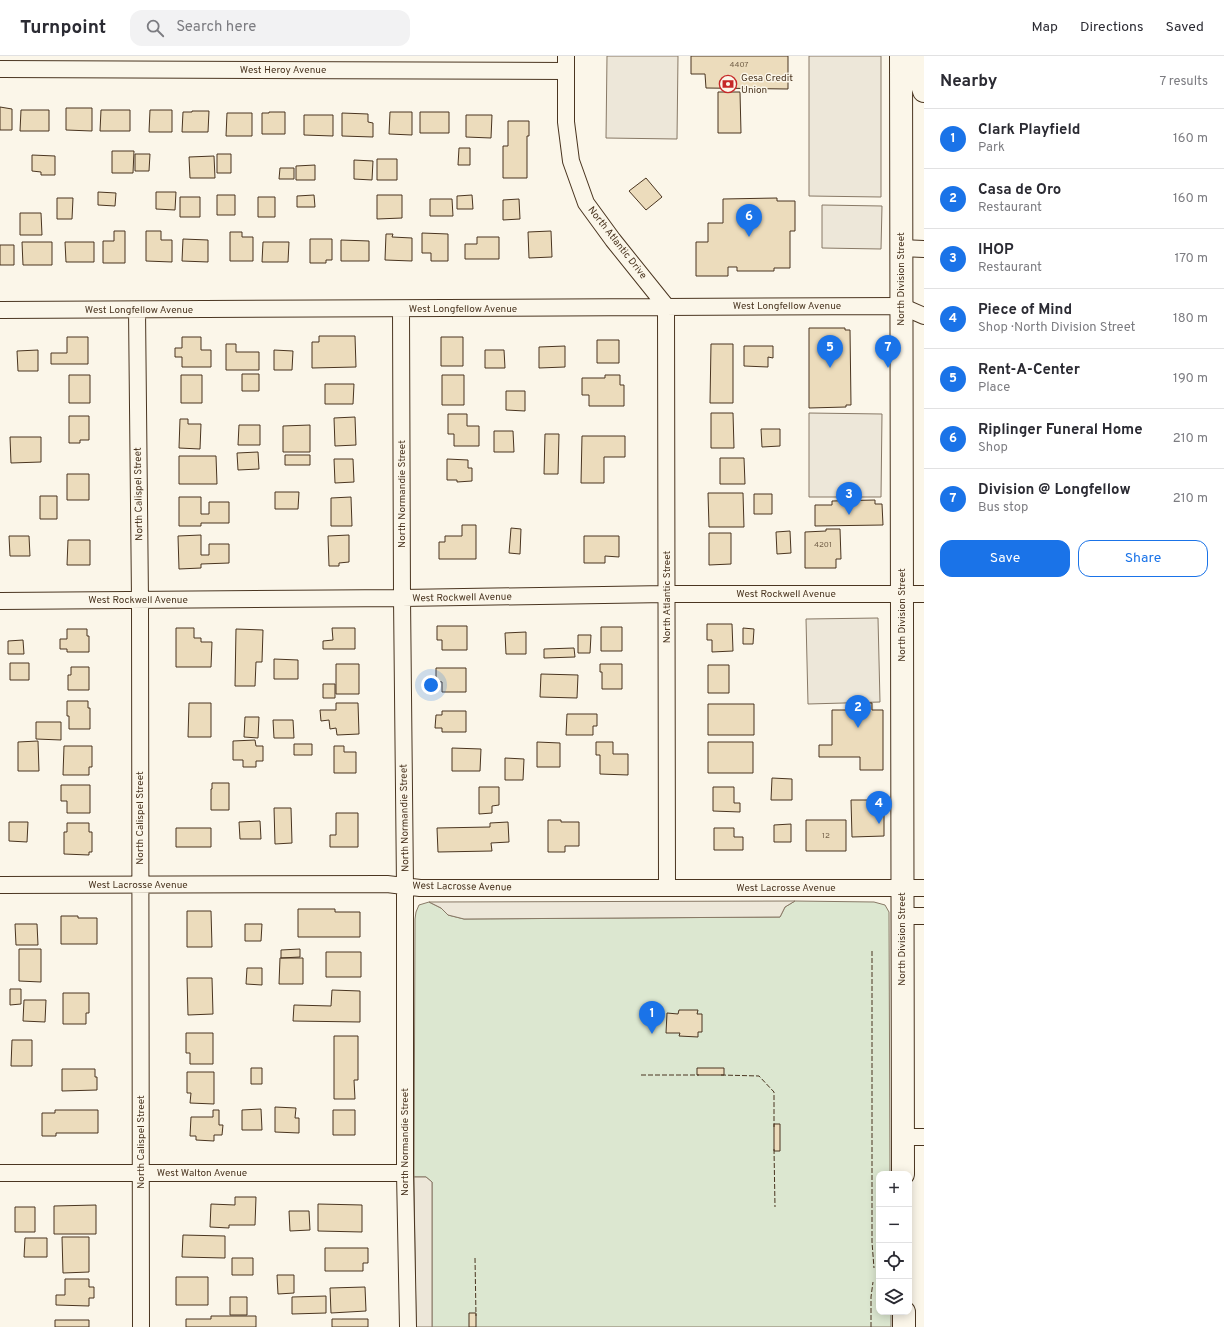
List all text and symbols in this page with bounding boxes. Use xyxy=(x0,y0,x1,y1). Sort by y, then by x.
search box xyxy=(130,10,410,46)
text: Turnpoint xyxy=(20,16,106,40)
icon: search xyxy=(144,17,166,39)
text: Search here xyxy=(176,18,256,37)
text: Map xyxy=(1032,19,1058,36)
text: Directions xyxy=(1080,19,1144,36)
text: Saved xyxy=(1166,19,1204,36)
house number: 4407 xyxy=(729,60,749,70)
street label: West Heroy Avenue xyxy=(240,64,326,77)
text: Nearby xyxy=(940,71,997,93)
place label: Gesa Credit Union xyxy=(741,72,793,97)
bank icon: Gesa Credit Union xyxy=(718,74,738,94)
text: 7 results xyxy=(1159,74,1208,90)
text: Clark Playfield xyxy=(978,121,1080,140)
text: 1 xyxy=(950,131,956,147)
text: 160 m xyxy=(1173,131,1208,147)
text: Park xyxy=(978,140,1005,156)
text: Casa de Oro xyxy=(978,181,1061,200)
text: 2 xyxy=(949,191,957,207)
text: 160 m xyxy=(1173,191,1208,207)
text: Restaurant xyxy=(978,200,1042,216)
street label: North Atlantic Drive xyxy=(585,204,649,282)
pin: 6 xyxy=(736,204,762,237)
street label: North Division Street xyxy=(895,232,908,326)
text: IHOP xyxy=(978,241,1014,260)
text: 3 xyxy=(949,251,957,267)
text: 170 m xyxy=(1174,251,1208,267)
text: Restaurant xyxy=(978,260,1042,276)
street label: West Longfellow Avenue xyxy=(733,300,841,313)
text: Piece of Mind xyxy=(978,301,1072,320)
street label: West Longfellow Avenue xyxy=(409,303,517,316)
street label: West Longfellow Avenue xyxy=(85,304,193,317)
text: 4 xyxy=(949,311,957,327)
text: 180 m xyxy=(1173,311,1208,327)
text: Shop · North Division Street xyxy=(978,320,1136,336)
pin: 5 xyxy=(817,335,843,368)
pin: 7 xyxy=(875,335,901,368)
text: Rent-A-Center xyxy=(978,361,1080,380)
text: 5 xyxy=(949,371,957,387)
text: 190 m xyxy=(1173,371,1208,387)
text: Place xyxy=(978,380,1010,396)
text: Riplinger Funeral Home xyxy=(978,421,1143,440)
text: 6 xyxy=(949,431,957,447)
text: 210 m xyxy=(1173,431,1208,447)
street label: North Normandie Street xyxy=(396,440,409,548)
text: Shop xyxy=(978,440,1008,456)
street label: North Calispel Street xyxy=(132,447,146,541)
text: Division @ Longfellow xyxy=(978,481,1131,500)
pin: 3 xyxy=(836,482,862,515)
text: 7 xyxy=(950,491,956,507)
text: 210 m xyxy=(1173,491,1208,507)
text: Bus stop xyxy=(978,500,1028,516)
house number: 4201 xyxy=(814,540,832,550)
button: Save xyxy=(940,540,1070,577)
button: Share xyxy=(1078,540,1208,577)
street label: North Atlantic Street xyxy=(661,550,674,643)
street label: North Division Street xyxy=(896,568,909,662)
street label: West Rockwell Avenue xyxy=(736,588,836,601)
street label: West Rockwell Avenue xyxy=(412,591,512,605)
street label: West Rockwell Avenue xyxy=(88,594,188,607)
your location xyxy=(421,675,441,695)
pin: 2 xyxy=(845,695,871,728)
street label: North Normandie Street xyxy=(398,764,412,872)
street label: North Calispel Street xyxy=(134,771,147,865)
pin: 4 xyxy=(866,791,892,824)
house number: 12 xyxy=(822,831,830,841)
street label: West Lacrosse Avenue xyxy=(88,879,188,892)
street label: West Lacrosse Avenue xyxy=(412,880,512,894)
street label: West Lacrosse Avenue xyxy=(736,882,836,895)
street label: North Division Street xyxy=(896,892,909,986)
pin: 1 xyxy=(639,1001,665,1034)
street label: North Normandie Street xyxy=(399,1088,412,1196)
street label: North Calispel Street xyxy=(135,1095,148,1189)
street label: West Walton Avenue xyxy=(157,1167,247,1180)
map controls xyxy=(876,1171,912,1315)
button: + xyxy=(876,1171,912,1207)
button: − xyxy=(876,1207,912,1243)
button: locate xyxy=(876,1243,912,1279)
button: layers xyxy=(876,1279,912,1315)

